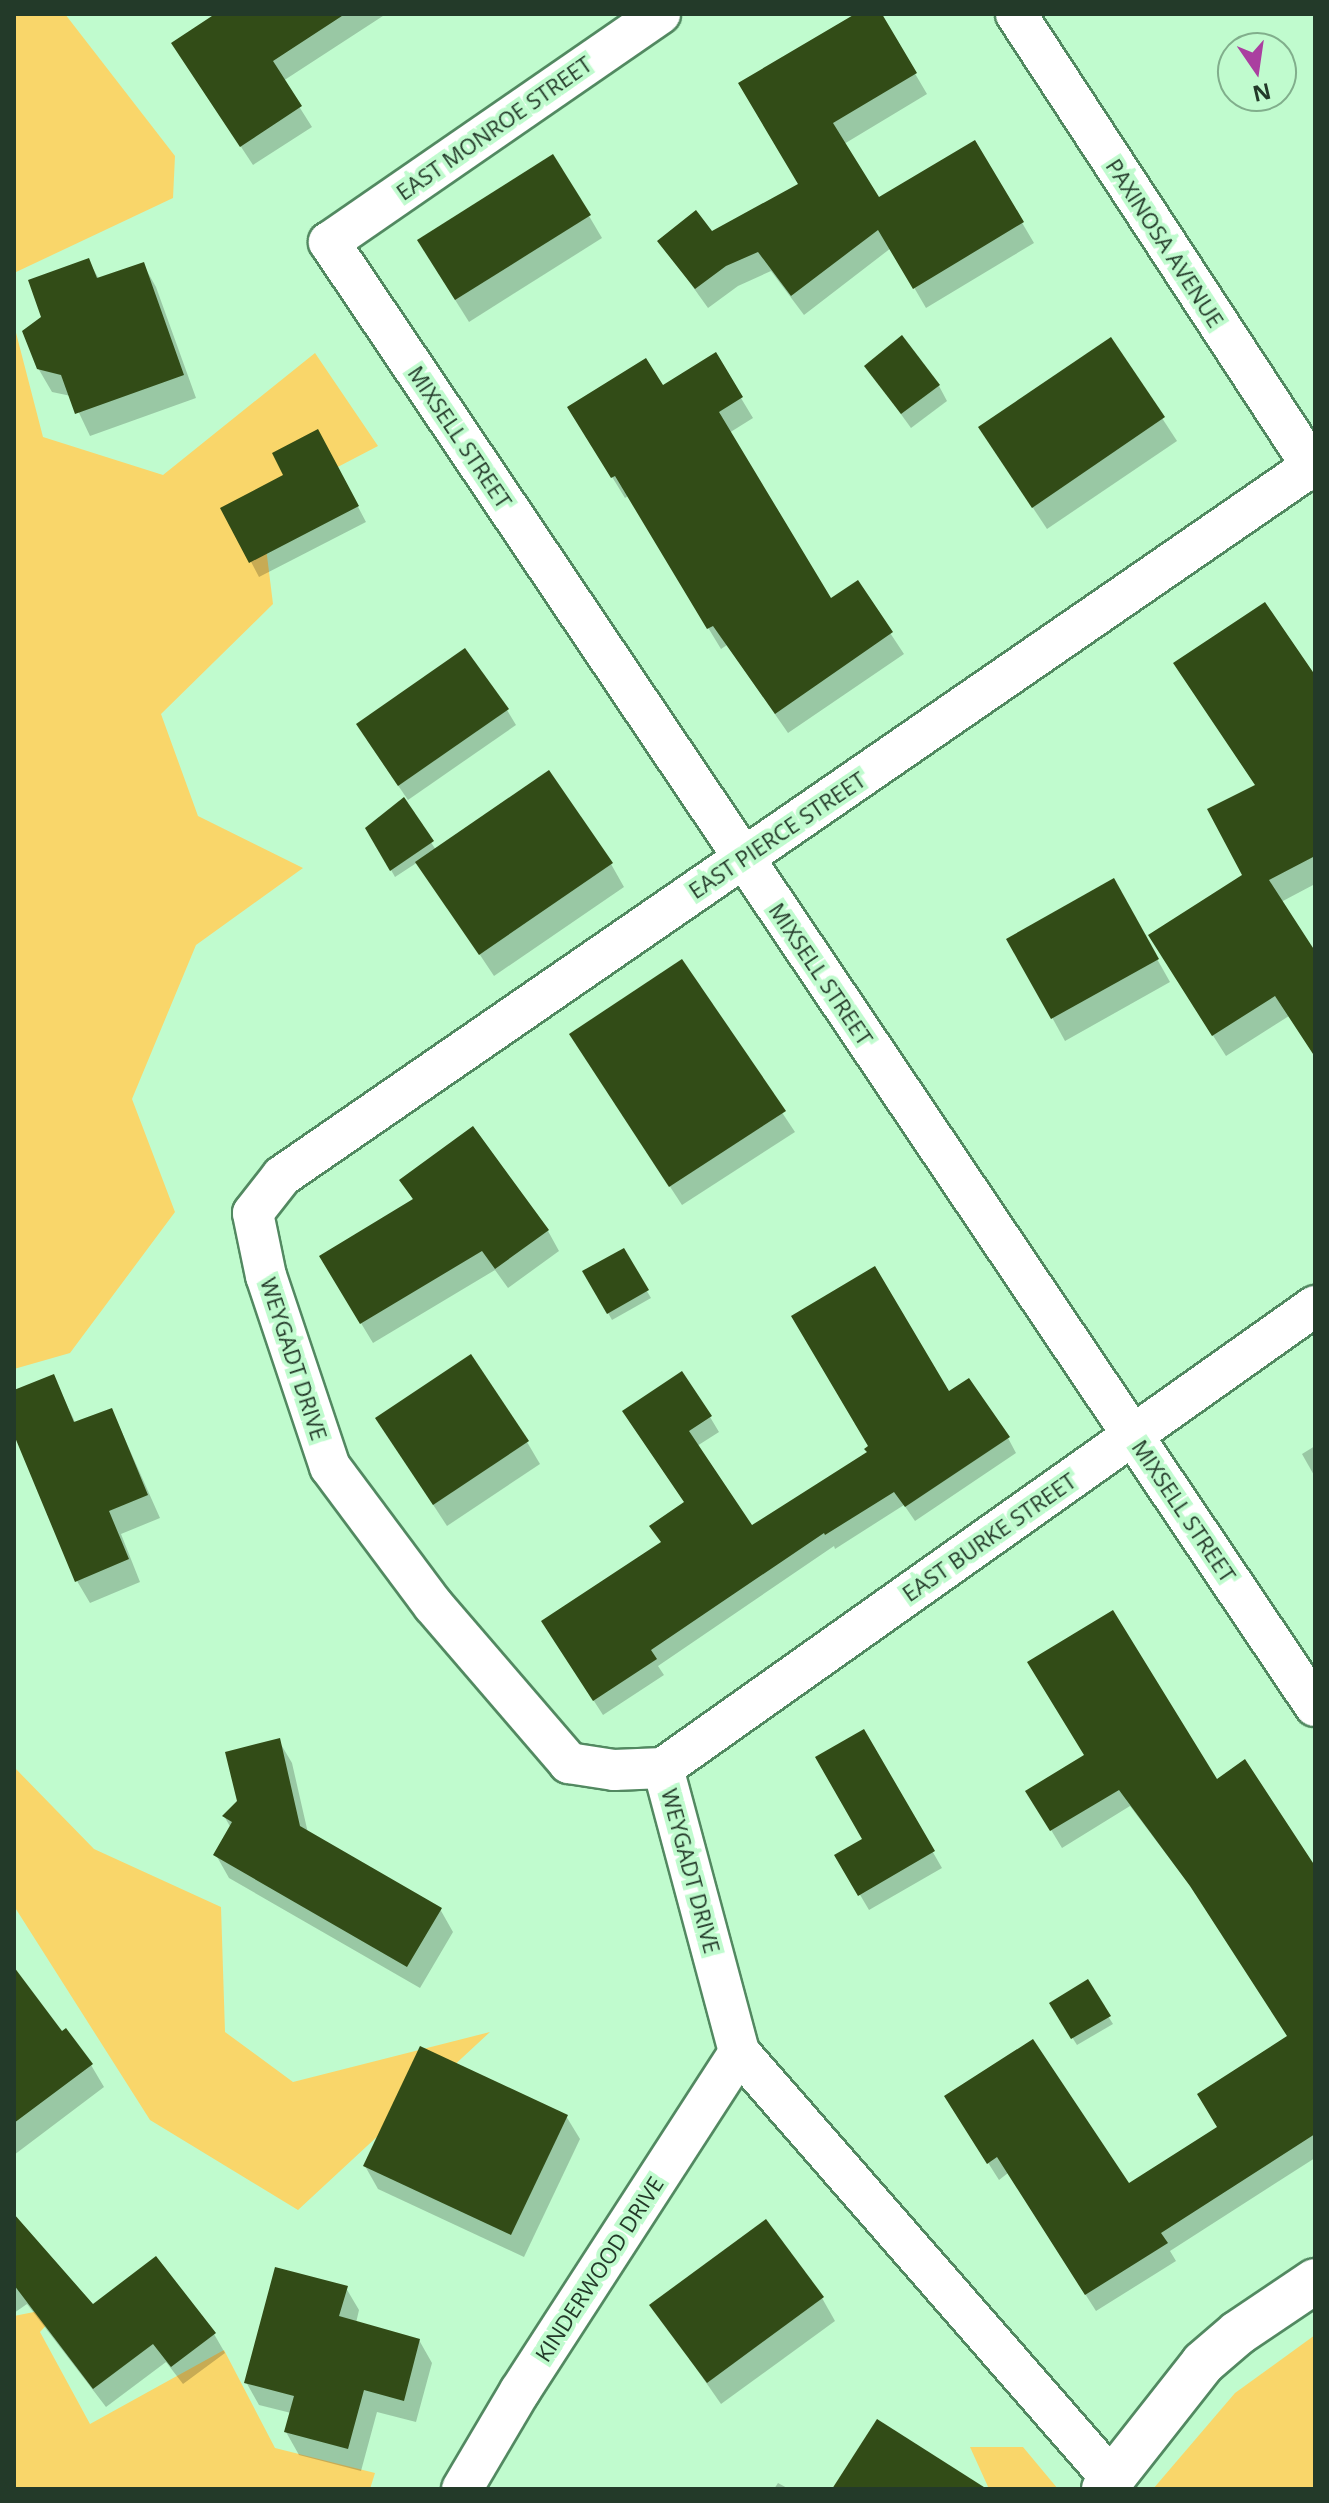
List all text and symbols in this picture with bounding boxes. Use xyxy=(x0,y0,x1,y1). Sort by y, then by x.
north arrow xyxy=(1217,32,1297,112)
street label: EAST MONROE STREET xyxy=(391,51,597,205)
text: N xyxy=(1250,77,1274,110)
street label: PAXINOSA AVENUE xyxy=(1101,154,1229,332)
street label: MIXSELL STREET xyxy=(403,361,517,513)
street label: EAST PIERCE STREET xyxy=(684,766,870,904)
street label: MIXSELL STREET xyxy=(764,898,878,1050)
street label: WEYGADT DRIVE xyxy=(255,1274,333,1444)
street label: MIXSELL STREET xyxy=(1127,1435,1241,1587)
street label: EAST BURKE STREET xyxy=(897,1467,1081,1607)
street label: WEYGADT DRIVE xyxy=(656,1786,726,1956)
street label: KINDERWOOD DRIVE xyxy=(529,2172,669,2366)

